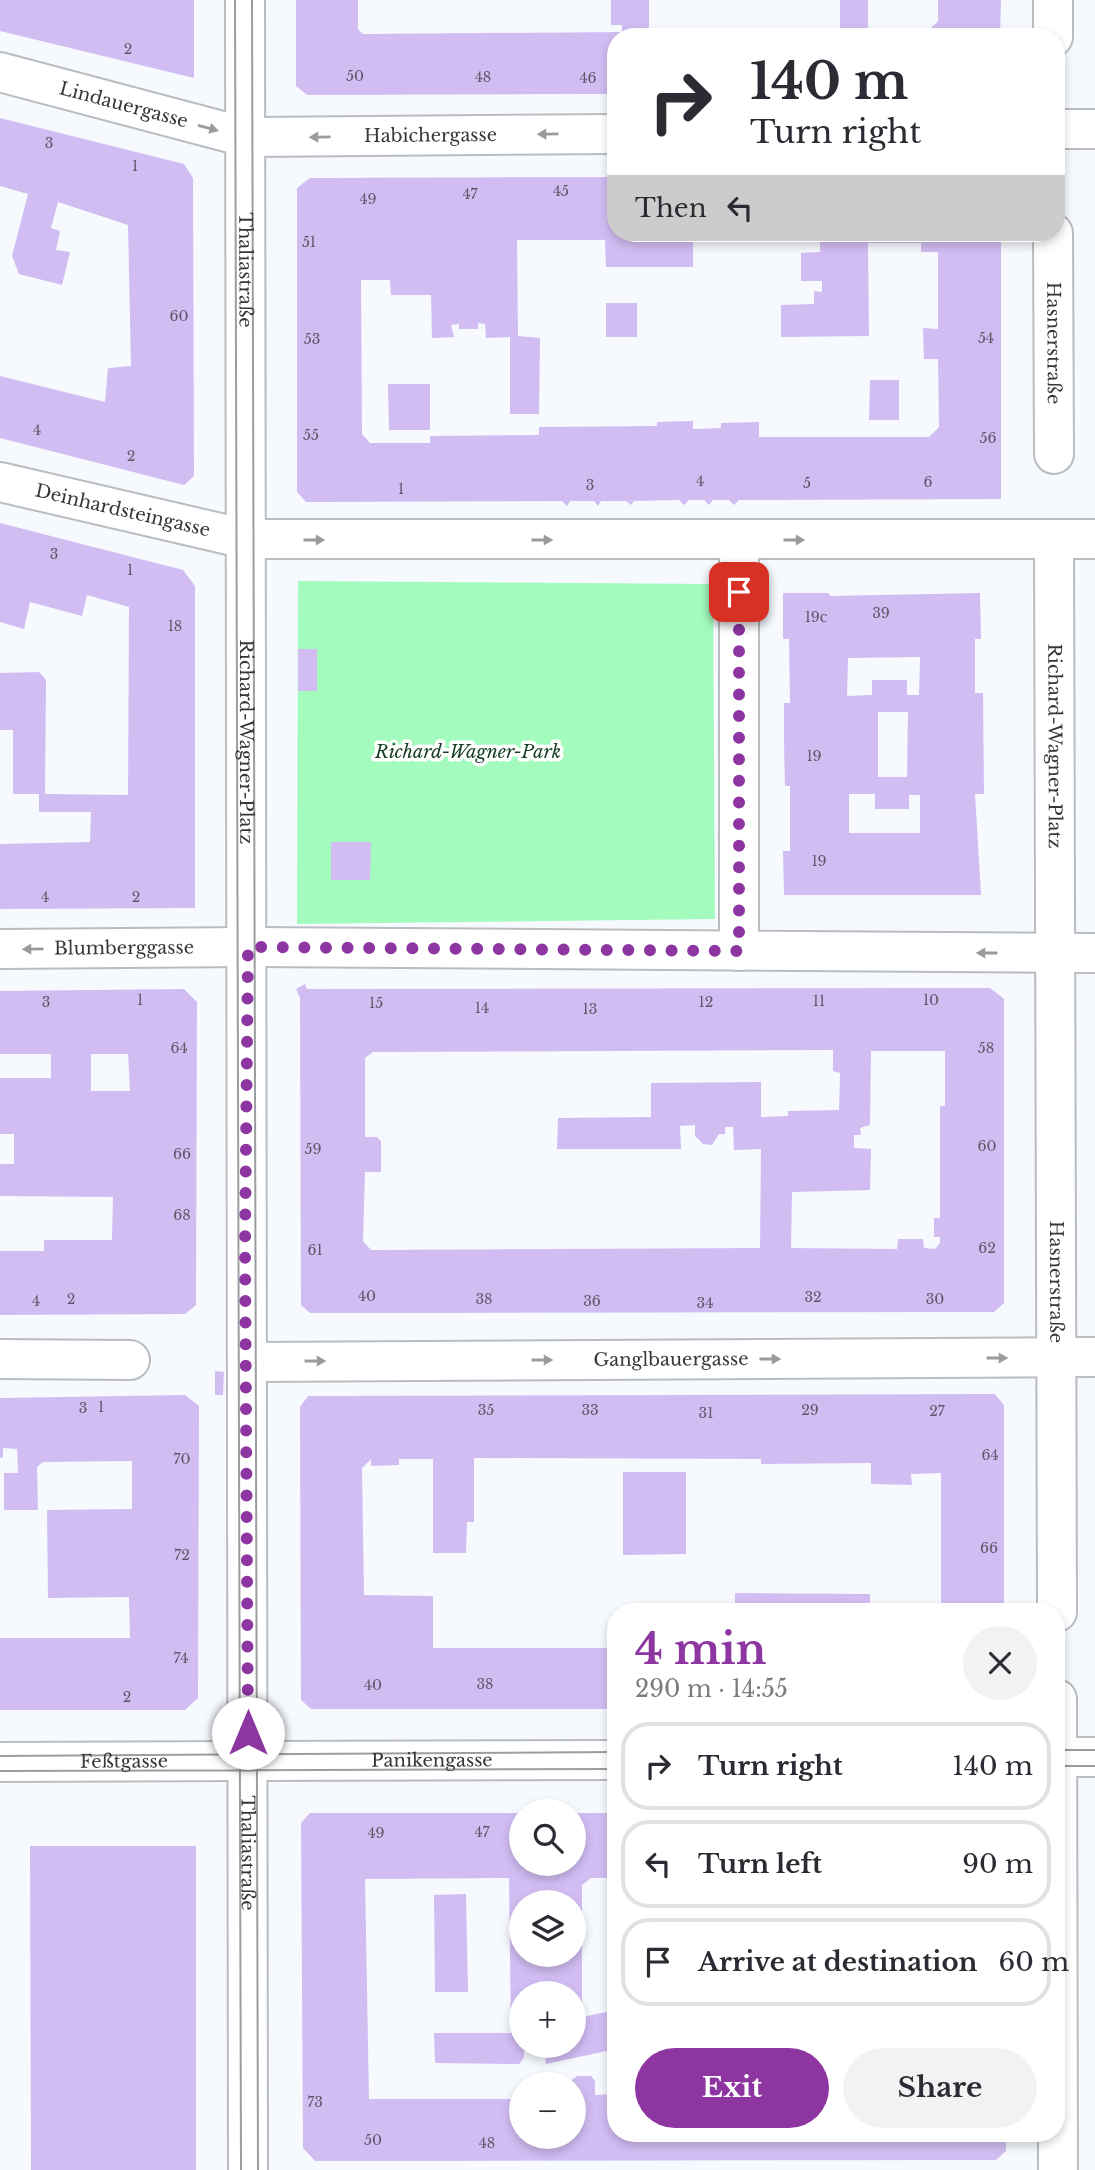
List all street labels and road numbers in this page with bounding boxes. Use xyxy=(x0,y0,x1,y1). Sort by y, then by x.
street label: Lindauergasse xyxy=(57,77,190,132)
street label: Habichergasse xyxy=(364,124,497,147)
street label: Thaliastraße xyxy=(234,212,256,328)
street label: Hasnerstraße xyxy=(1042,282,1065,404)
street label: Deinhardsteingasse xyxy=(33,480,212,541)
street label: Richard-Wagner-Platz xyxy=(235,640,257,844)
street label: Richard-Wagner-Platz xyxy=(1043,644,1066,848)
street label: Blumberggasse xyxy=(54,936,194,960)
street label: Hasnerstraße xyxy=(1045,1221,1067,1343)
street label: Ganglbauergasse xyxy=(593,1348,749,1371)
street label: Panikengasse xyxy=(371,1749,493,1772)
street label: Feßtgasse xyxy=(80,1750,168,1773)
street label: Thaliastraße xyxy=(236,1795,259,1911)

